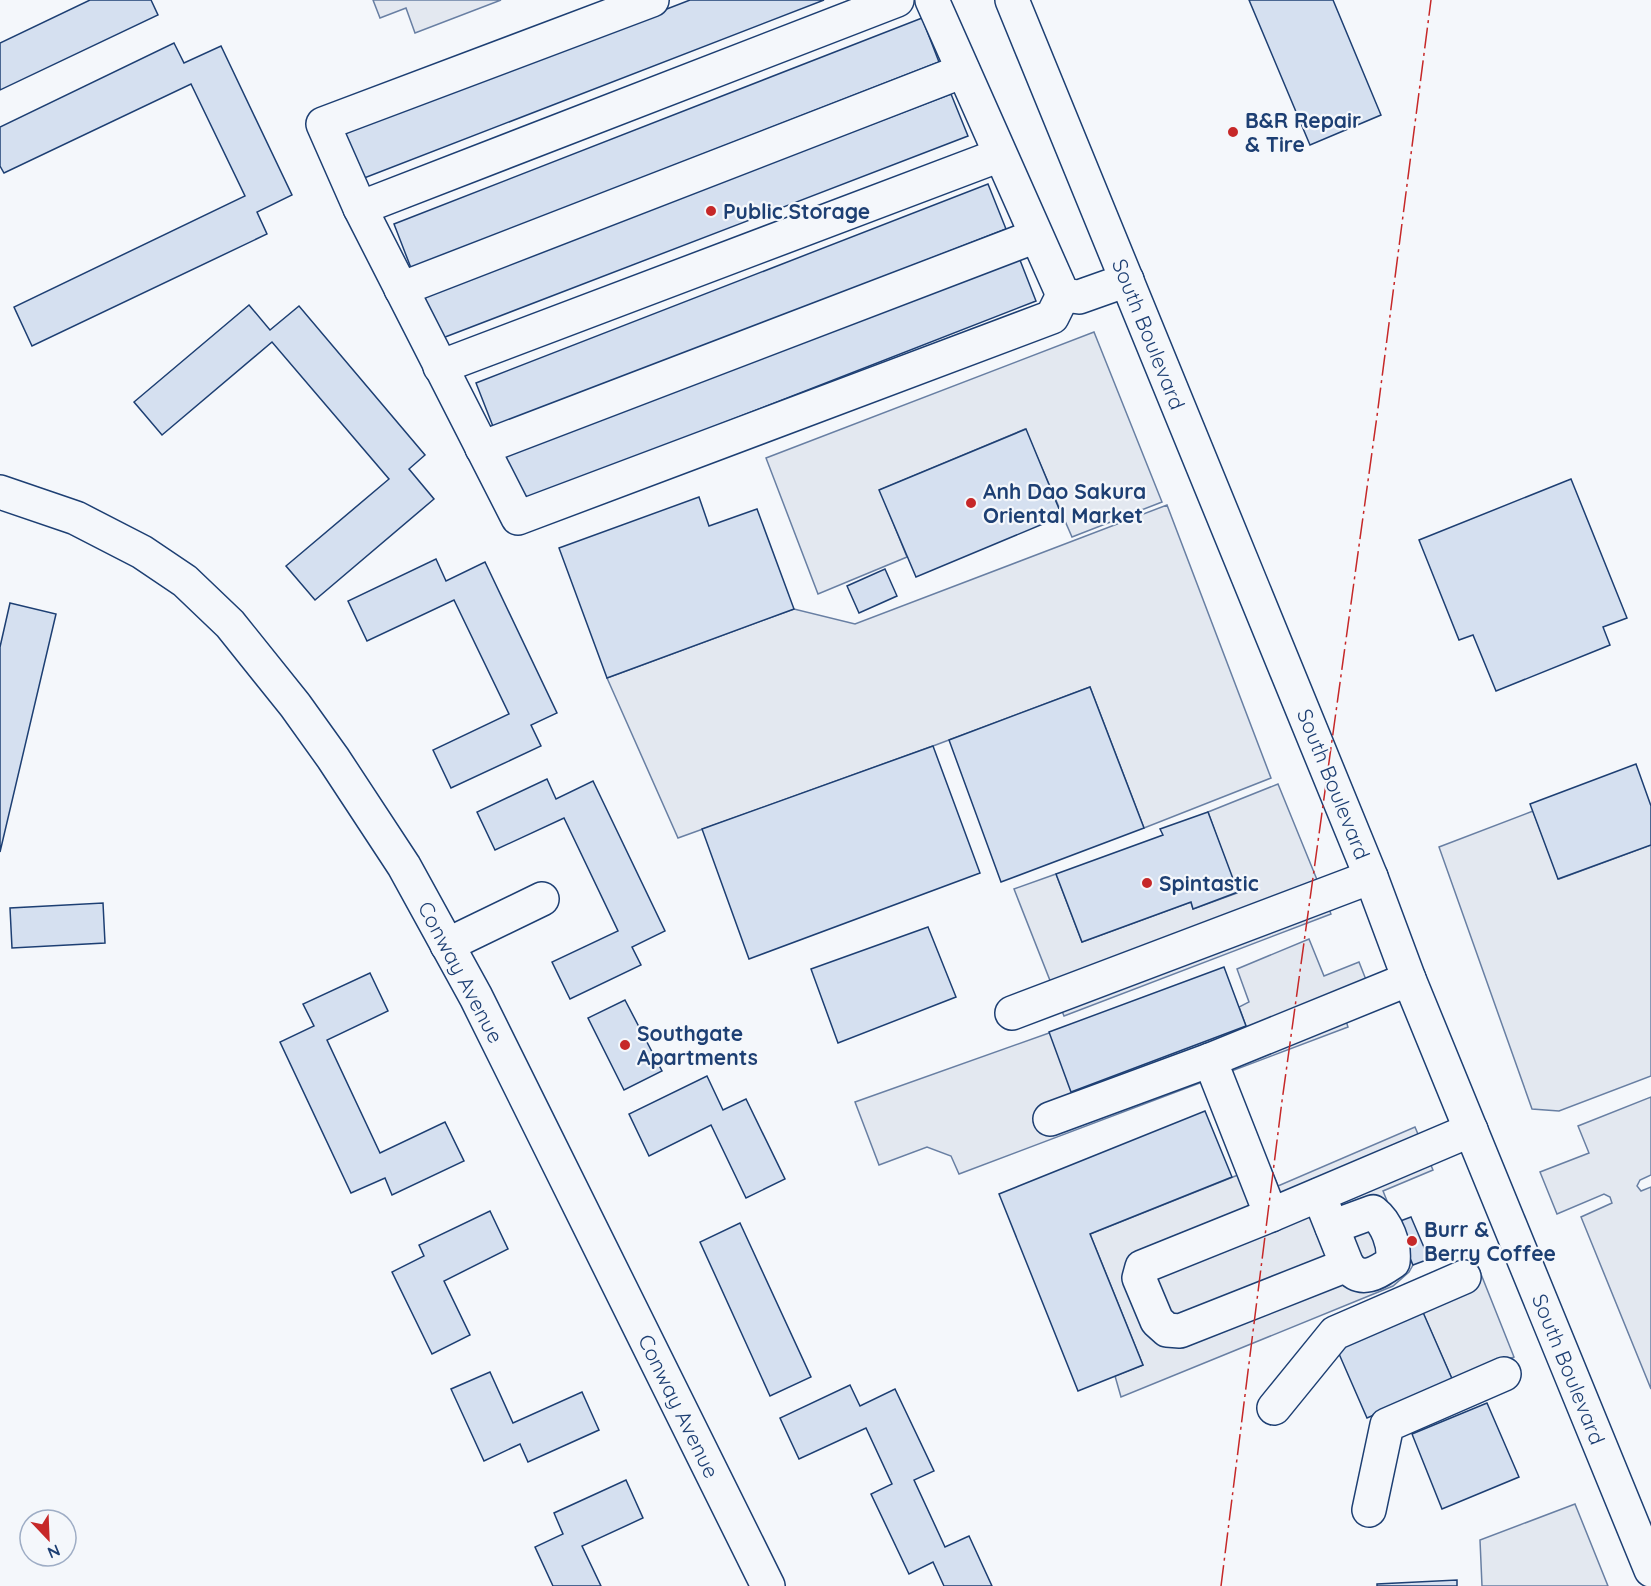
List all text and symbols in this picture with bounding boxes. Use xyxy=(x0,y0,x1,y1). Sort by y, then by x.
place label: B&R Repair & Tire xyxy=(1245,107,1361,157)
marker: B&R Repair & Tire xyxy=(1226,125,1240,139)
place label: Public Storage xyxy=(723,198,870,224)
marker: Public Storage xyxy=(704,204,718,218)
street label: South Boulevard xyxy=(1107,255,1191,413)
place label: Anh Dao Sakura Oriental Market xyxy=(983,478,1146,528)
marker: Anh Dao Sakura Oriental Market xyxy=(964,496,978,510)
street label: South Boulevard xyxy=(1292,705,1376,863)
place label: Spintastic xyxy=(1159,870,1259,896)
marker: Spintastic xyxy=(1140,876,1154,890)
street label: Conway Avenue xyxy=(413,897,509,1047)
place label: Southgate Apartments xyxy=(637,1020,758,1070)
marker: Southgate Apartments xyxy=(618,1038,632,1052)
place label: Burr & Berry Coffee xyxy=(1424,1216,1556,1266)
marker: Burr & Berry Coffee xyxy=(1405,1234,1419,1248)
street label: South Boulevard xyxy=(1527,1290,1611,1448)
street label: Conway Avenue xyxy=(633,1330,725,1482)
north arrow xyxy=(18,1508,78,1568)
text: N xyxy=(45,1540,63,1563)

